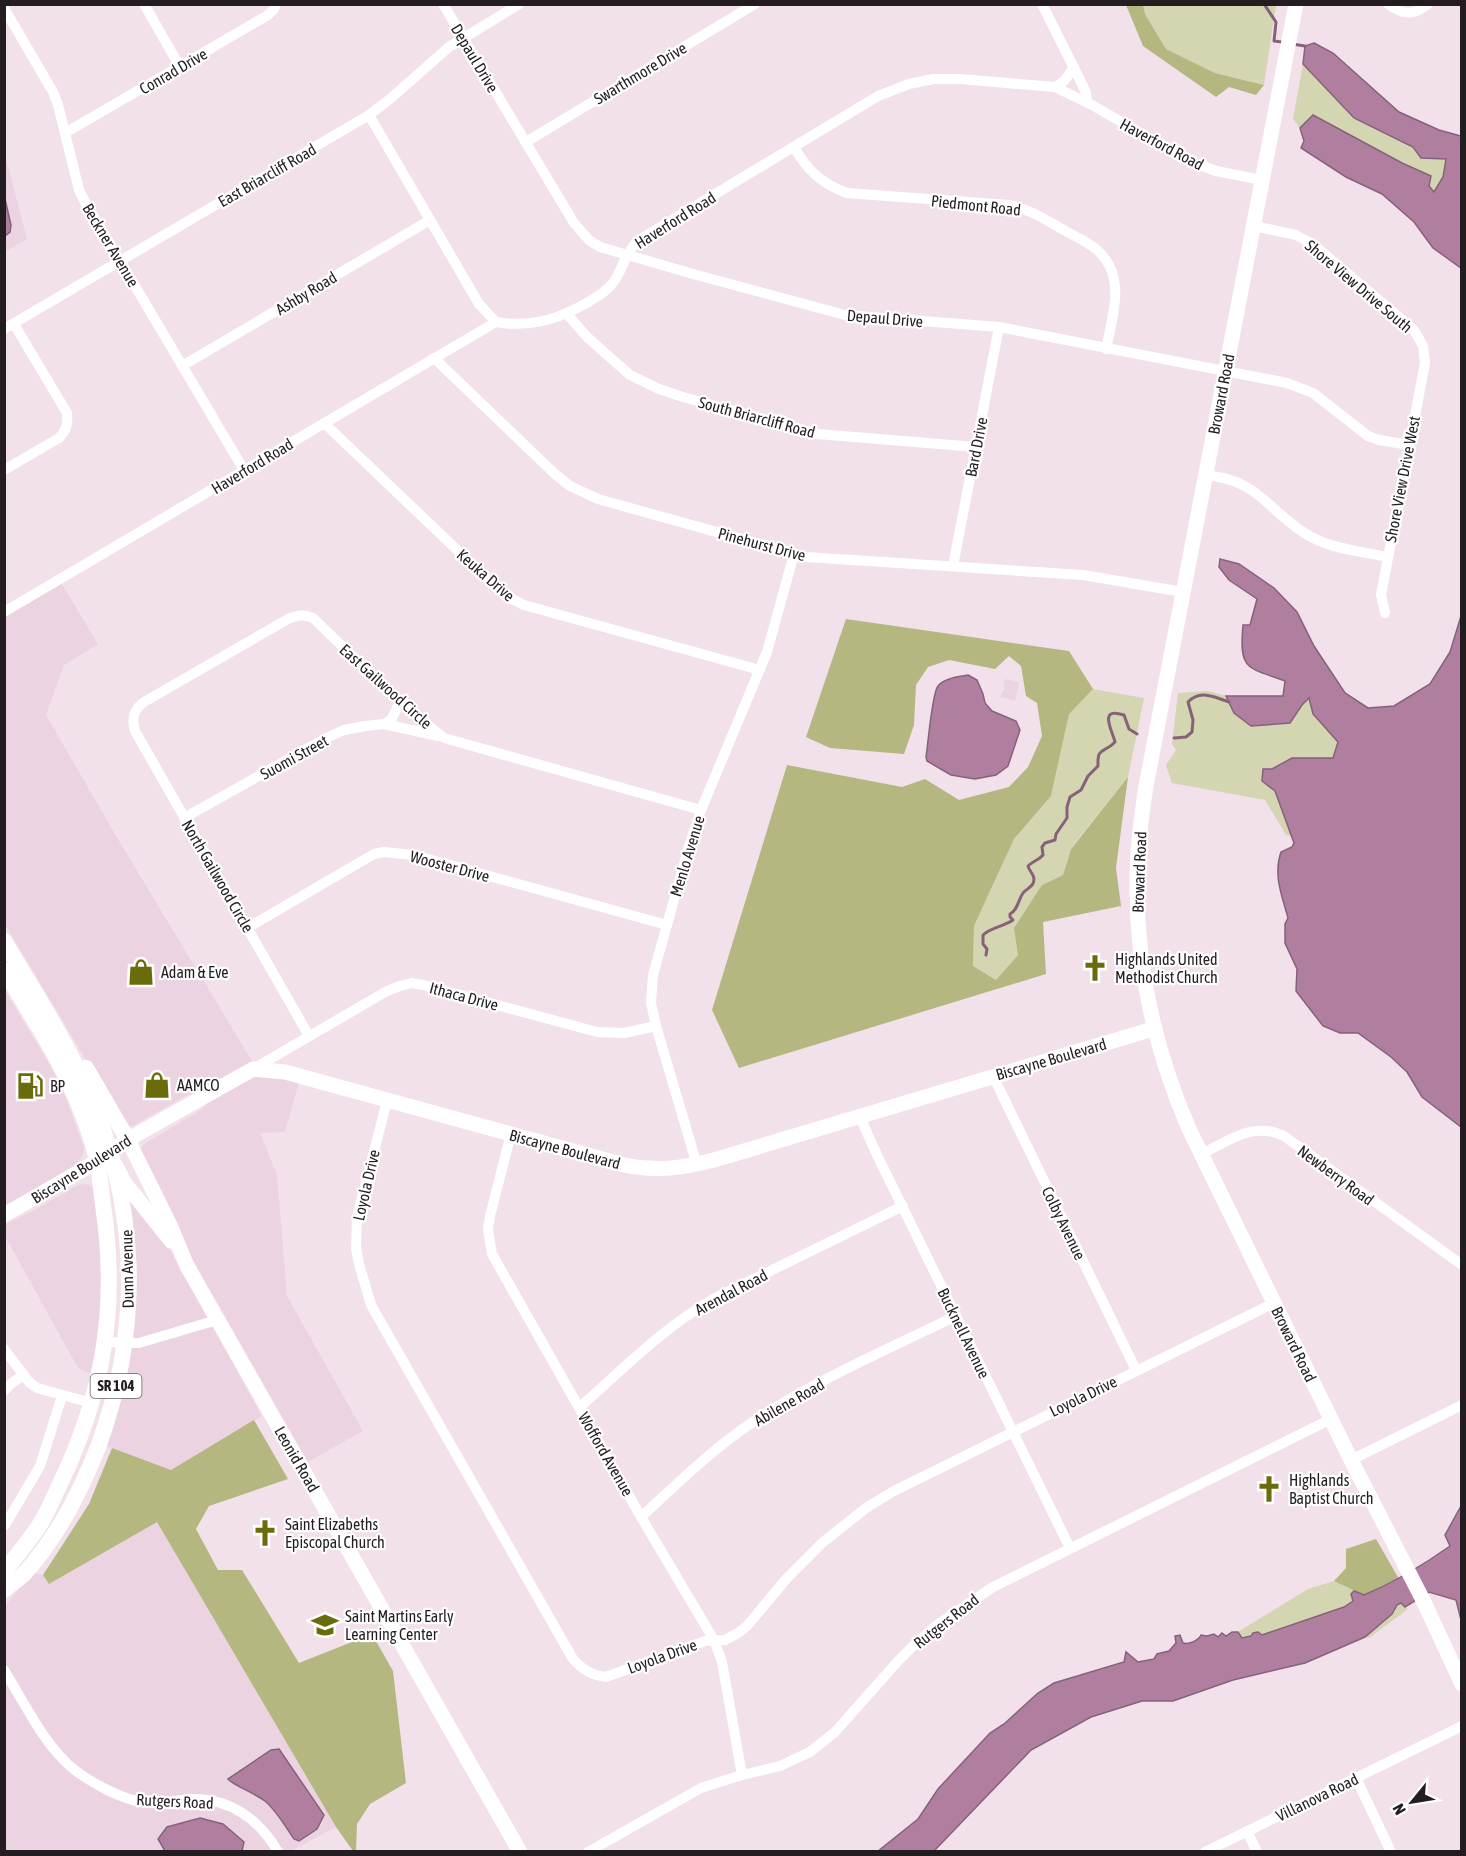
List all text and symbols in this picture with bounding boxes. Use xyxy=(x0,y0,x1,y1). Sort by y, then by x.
street label: Depaul Drive xyxy=(447,21,502,96)
street label: Swarthmore Drive xyxy=(591,38,689,108)
street label: Conrad Drive xyxy=(136,44,210,98)
street label: Haverford Road xyxy=(1117,114,1207,174)
street label: East Briarcliff Road xyxy=(215,140,319,210)
street label: Haverford Road xyxy=(631,188,719,252)
street label: Piedmont Road xyxy=(930,191,1022,219)
street label: Beckner Avenue xyxy=(79,200,143,290)
street label: Shore View Drive South xyxy=(1302,236,1416,336)
street label: Ashby Road xyxy=(272,268,340,319)
street label: Depaul Drive xyxy=(846,306,924,331)
street label: Broward Road xyxy=(1204,352,1238,436)
street label: South Briarcliff Road xyxy=(697,393,817,441)
street label: Shore View Drive West xyxy=(1381,414,1423,544)
street label: Bard Drive xyxy=(961,416,991,478)
street label: Haverford Road xyxy=(208,435,296,497)
street label: Pinehurst Drive xyxy=(716,524,808,564)
street label: Keuka Drive xyxy=(454,545,518,605)
street label: East Gailwood Circle xyxy=(336,640,436,732)
street label: Suomi Street xyxy=(257,731,331,783)
street label: Menlo Avenue xyxy=(666,813,708,899)
street label: North Gailwood Circle xyxy=(178,817,258,935)
street label: Broward Road xyxy=(1129,831,1149,913)
street label: Wooster Drive xyxy=(408,847,492,885)
place label: Highlands United Methodist Church xyxy=(1115,950,1218,986)
church icon: Highlands United Methodist Church xyxy=(1080,953,1110,983)
shop icon: Adam & Eve xyxy=(126,957,156,987)
place label: Adam & Eve xyxy=(161,963,229,981)
street label: Ithaca Drive xyxy=(428,978,500,1014)
street label: Biscayne Boulevard xyxy=(994,1035,1109,1084)
shop icon: AAMCO xyxy=(142,1070,172,1100)
fuel station icon: BP xyxy=(15,1071,45,1101)
place label: AAMCO xyxy=(177,1076,220,1094)
place label: BP xyxy=(50,1077,66,1095)
street label: Biscayne Boulevard xyxy=(507,1126,623,1173)
street label: Biscayne Boulevard xyxy=(28,1131,135,1208)
street label: Newberry Road xyxy=(1294,1141,1378,1209)
street label: Loyola Drive xyxy=(349,1148,384,1223)
street label: Colby Avenue xyxy=(1038,1183,1090,1263)
street label: Dunn Avenue xyxy=(117,1229,137,1309)
street label: Arendal Road xyxy=(692,1265,770,1319)
street label: Bucknell Avenue xyxy=(934,1285,994,1381)
street label: Broward Road xyxy=(1268,1303,1320,1385)
street label: Loyola Drive xyxy=(1047,1372,1120,1421)
road number: SR 104 xyxy=(90,1374,142,1398)
street label: Abilene Road xyxy=(751,1375,827,1429)
street label: Wofford Avenue xyxy=(575,1409,637,1499)
street label: Leonid Road xyxy=(271,1423,323,1495)
place label: Highlands Baptist Church xyxy=(1289,1471,1373,1508)
church icon: Highlands Baptist Church xyxy=(1254,1474,1284,1504)
place label: Saint Elizabeths Episcopal Church xyxy=(285,1515,385,1552)
church icon: Saint Elizabeths Episcopal Church xyxy=(250,1518,280,1548)
street label: Rutgers Road xyxy=(910,1590,983,1653)
place label: Saint Martins Early Learning Center xyxy=(345,1607,454,1644)
school or university icon: Saint Martins Early Learning Center xyxy=(310,1610,340,1640)
street label: Loyola Drive xyxy=(625,1635,699,1678)
street label: Villanova Road xyxy=(1273,1769,1361,1825)
north arrow xyxy=(1382,1772,1442,1832)
street label: Rutgers Road xyxy=(136,1790,214,1813)
text: N xyxy=(1389,1801,1409,1818)

